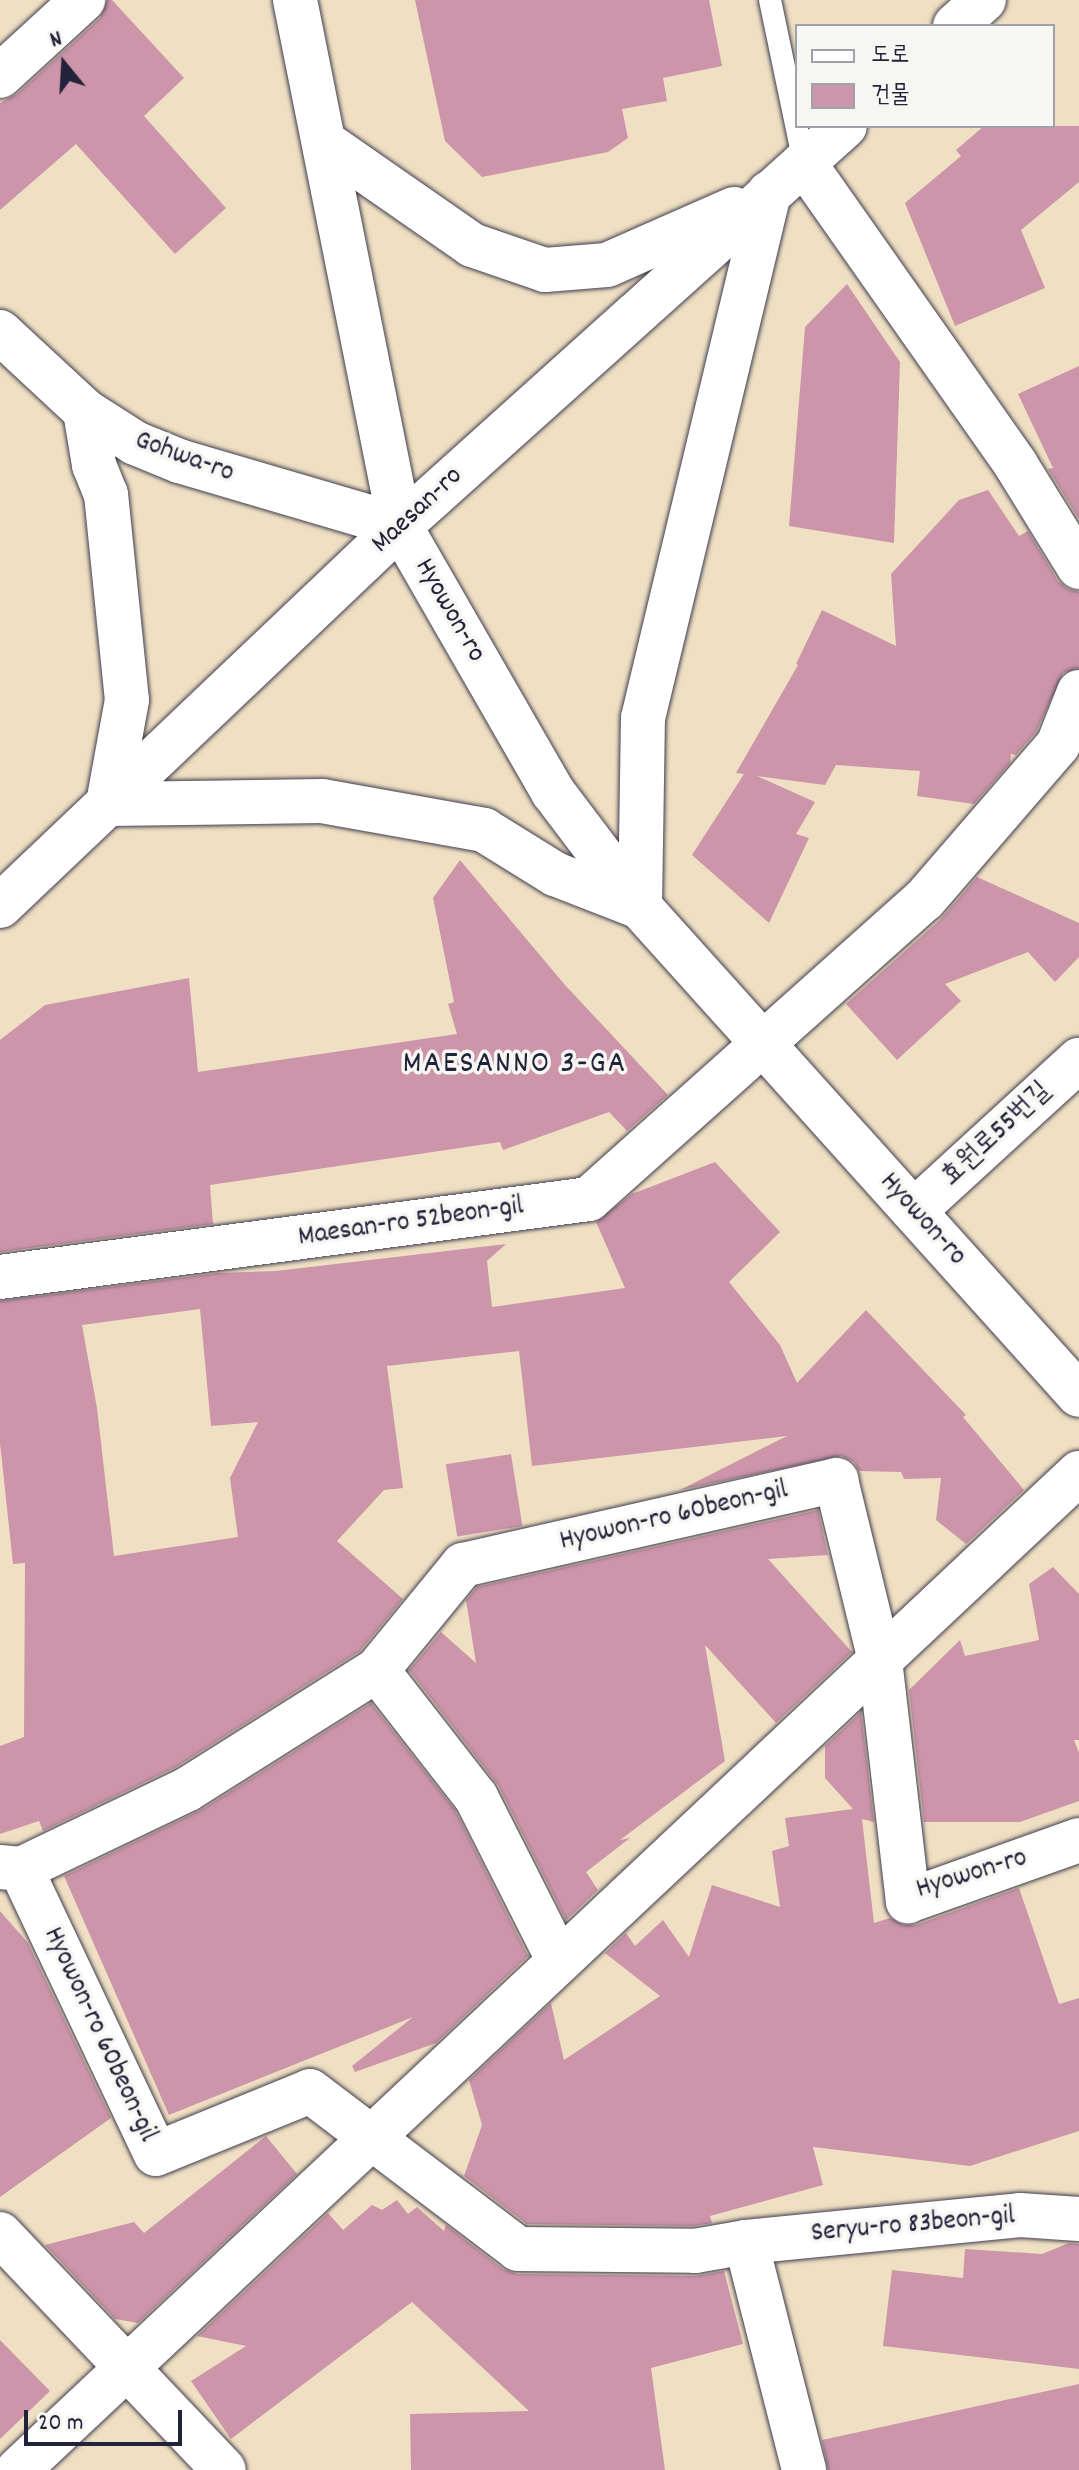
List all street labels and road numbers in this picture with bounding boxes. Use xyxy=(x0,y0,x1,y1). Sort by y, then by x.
street label: Gohwa-ro xyxy=(130,425,238,491)
street label: Maesan-ro xyxy=(366,460,470,562)
street label: Hyowon-ro xyxy=(406,553,492,669)
street label: 효원로55번길 xyxy=(935,1075,1059,1195)
street label: Hyowon-ro xyxy=(871,1166,973,1274)
street label: Maesan-ro 52beon-gil xyxy=(296,1191,526,1255)
street label: Hyowon-ro 60beon-gil xyxy=(557,1474,791,1560)
street label: Hyowon-ro xyxy=(913,1842,1031,1908)
street label: Hyowon-ro 60beon-gil xyxy=(35,1922,163,2148)
street label: Seryu-ro 83beon-gil xyxy=(810,2200,1016,2252)

